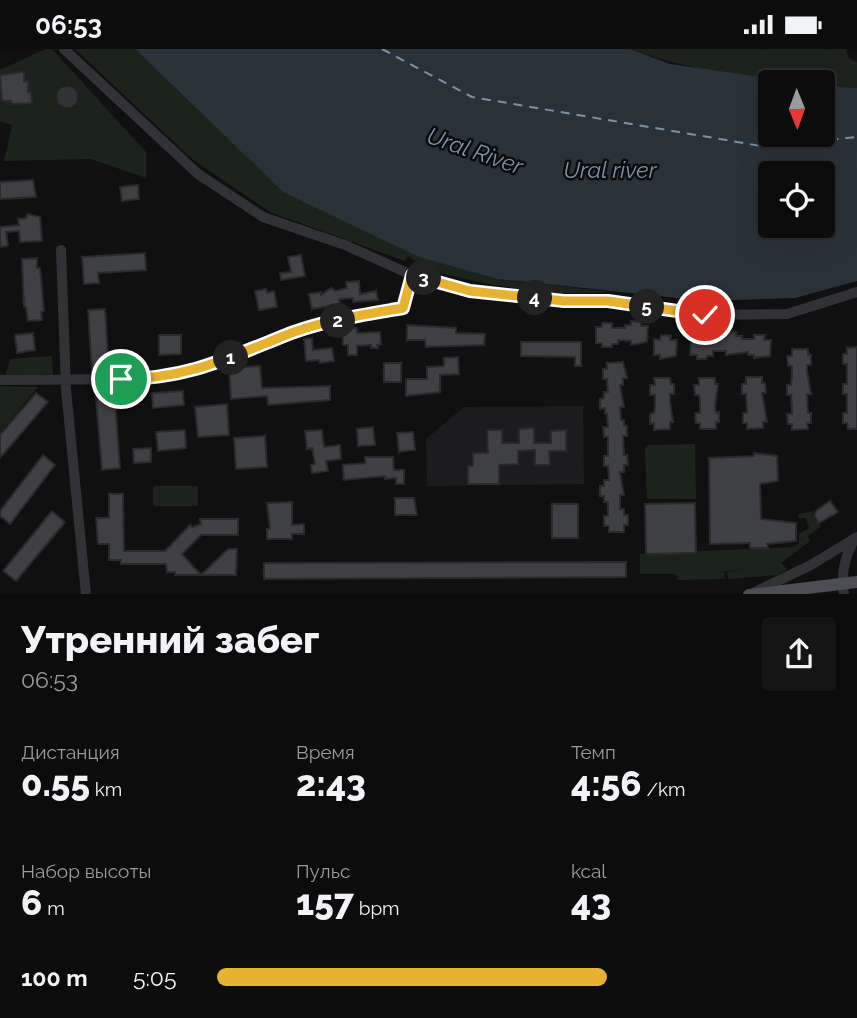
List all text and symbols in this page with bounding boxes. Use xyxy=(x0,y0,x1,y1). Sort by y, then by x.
text: 06:53 xyxy=(35,10,102,40)
north arrow xyxy=(758,70,835,147)
map controls xyxy=(758,70,835,238)
water label: Ural River xyxy=(424,122,528,180)
water label: Ural river xyxy=(563,156,658,183)
button: locate xyxy=(758,161,835,238)
pin: 3 xyxy=(406,261,442,295)
text: 3 xyxy=(418,266,429,288)
pin: 4 xyxy=(518,281,552,315)
pin xyxy=(675,285,735,345)
text: 4 xyxy=(529,286,540,308)
pin: 5 xyxy=(630,289,664,325)
text: 5 xyxy=(641,295,652,317)
icon: check xyxy=(686,296,724,334)
pin: 2 xyxy=(320,303,356,339)
text: 2 xyxy=(332,309,343,331)
pin: 1 xyxy=(214,341,248,375)
text: 1 xyxy=(226,346,235,368)
pin xyxy=(91,349,151,409)
icon: arrive xyxy=(102,360,140,398)
text: Утренний забег xyxy=(21,617,319,662)
button: share xyxy=(762,617,836,691)
text: 06:53 xyxy=(21,666,78,693)
text: Дистанция xyxy=(21,741,120,763)
text: Время xyxy=(296,741,355,763)
text: Темп xyxy=(571,741,616,763)
text: 0.55 xyxy=(21,763,90,804)
text: 2:43 xyxy=(296,763,366,804)
text: 4:56 xyxy=(571,763,642,804)
text: km xyxy=(90,778,122,800)
text: /km xyxy=(642,778,686,800)
text: Набор высоты xyxy=(21,860,151,882)
text: Пульс xyxy=(296,860,350,882)
text: kcal xyxy=(571,860,607,882)
text: 6 xyxy=(21,882,42,923)
text: 157 xyxy=(296,882,354,923)
text: 43 xyxy=(571,882,611,923)
text: m xyxy=(42,897,65,919)
text: bpm xyxy=(354,897,400,919)
text: 100 m xyxy=(21,964,88,991)
text: 5:05 xyxy=(133,964,176,991)

